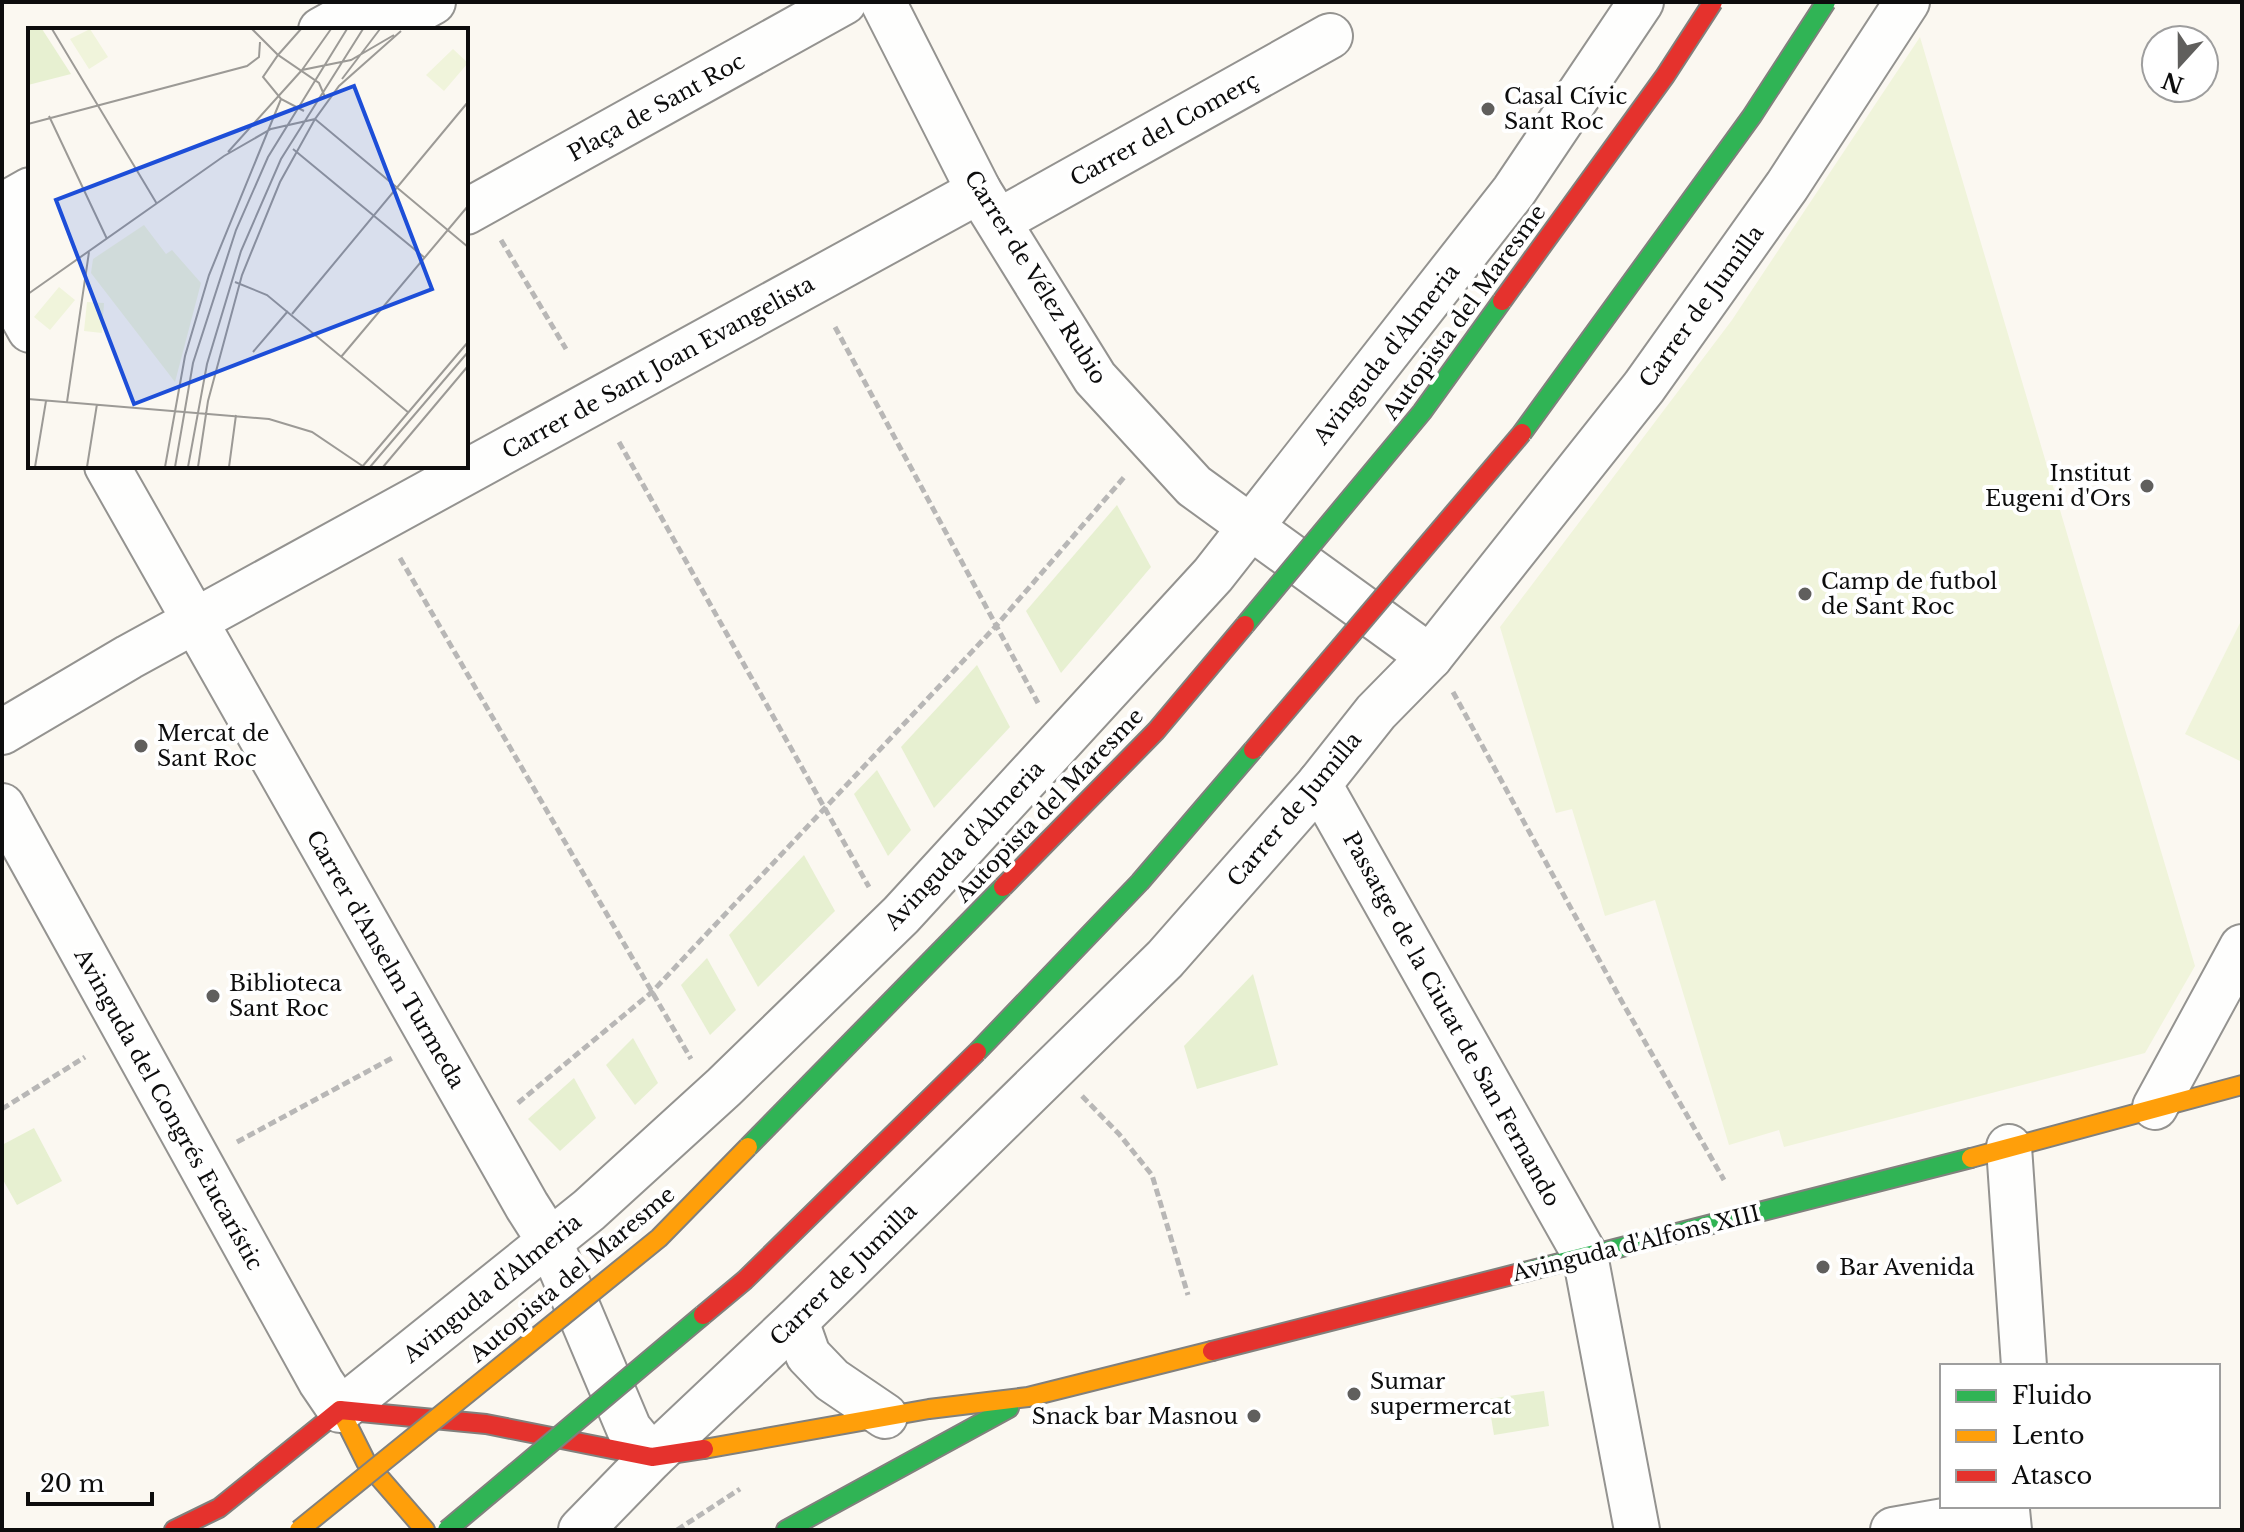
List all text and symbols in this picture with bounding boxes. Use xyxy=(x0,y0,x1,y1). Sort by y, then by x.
north arrow xyxy=(2140,24,2220,104)
inset map xyxy=(28,28,468,468)
street label: Plaça de Sant Roc xyxy=(563,48,749,167)
street label: Carrer del Comerç xyxy=(1066,66,1263,192)
text: N xyxy=(2158,66,2188,99)
place label: Casal Cívic Sant Roc xyxy=(1504,83,1627,135)
marker: Casal Cívic Sant Roc xyxy=(1479,100,1497,118)
street label: Carrer de Vélez Rubio xyxy=(959,165,1112,389)
street label: Autopista del Maresme xyxy=(1377,199,1552,426)
street label: Carrer de Jumilla xyxy=(1634,219,1770,393)
street label: Avinguda d'Almeria xyxy=(1307,258,1466,451)
street label: Carrer de Sant Joan Evangelista xyxy=(498,270,820,465)
place label: Institut Eugeni d'Ors xyxy=(1985,460,2132,512)
marker: Institut Eugeni d'Ors xyxy=(2138,477,2156,495)
place label: Camp de futbol de Sant Roc xyxy=(1821,568,1998,620)
marker: Camp de futbol de Sant Roc xyxy=(1796,585,1814,603)
street label: Autopista del Maresme xyxy=(949,703,1149,909)
place label: Mercat de Sant Roc xyxy=(157,720,269,772)
street label: Carrer de Jumilla xyxy=(1222,726,1368,892)
marker: Mercat de Sant Roc xyxy=(132,737,150,755)
street label: Avinguda d'Almeria xyxy=(878,755,1050,936)
street label: Carrer d'Anselm Turmeda xyxy=(301,825,471,1094)
street label: Passatge de la Ciutat de San Fernando xyxy=(1337,827,1566,1211)
street label: Avinguda del Congrés Eucarístic xyxy=(68,943,269,1275)
place label: Biblioteca Sant Roc xyxy=(229,970,343,1022)
marker: Biblioteca Sant Roc xyxy=(204,987,222,1005)
street label: Autopista del Maresme xyxy=(464,1181,680,1369)
street label: Carrer de Jumilla xyxy=(764,1197,923,1351)
street label: Avinguda d'Alfons XIII xyxy=(1508,1200,1763,1288)
street label: Avinguda d'Almeria xyxy=(397,1208,587,1369)
place label: Bar Avenida xyxy=(1839,1254,1975,1281)
marker: Bar Avenida xyxy=(1814,1258,1832,1276)
legend xyxy=(1940,1364,2220,1508)
place label: Sumar supermercat xyxy=(1370,1368,1512,1420)
text: Fluido xyxy=(2012,1381,2092,1410)
marker: Sumar supermercat xyxy=(1345,1385,1363,1403)
place label: Snack bar Masnou xyxy=(1032,1403,1238,1430)
marker: Snack bar Masnou xyxy=(1245,1407,1263,1425)
text: Lento xyxy=(2012,1421,2085,1450)
scale bar xyxy=(28,1456,152,1506)
text: Atasco xyxy=(2011,1461,2092,1490)
text: 20 m xyxy=(40,1469,105,1498)

